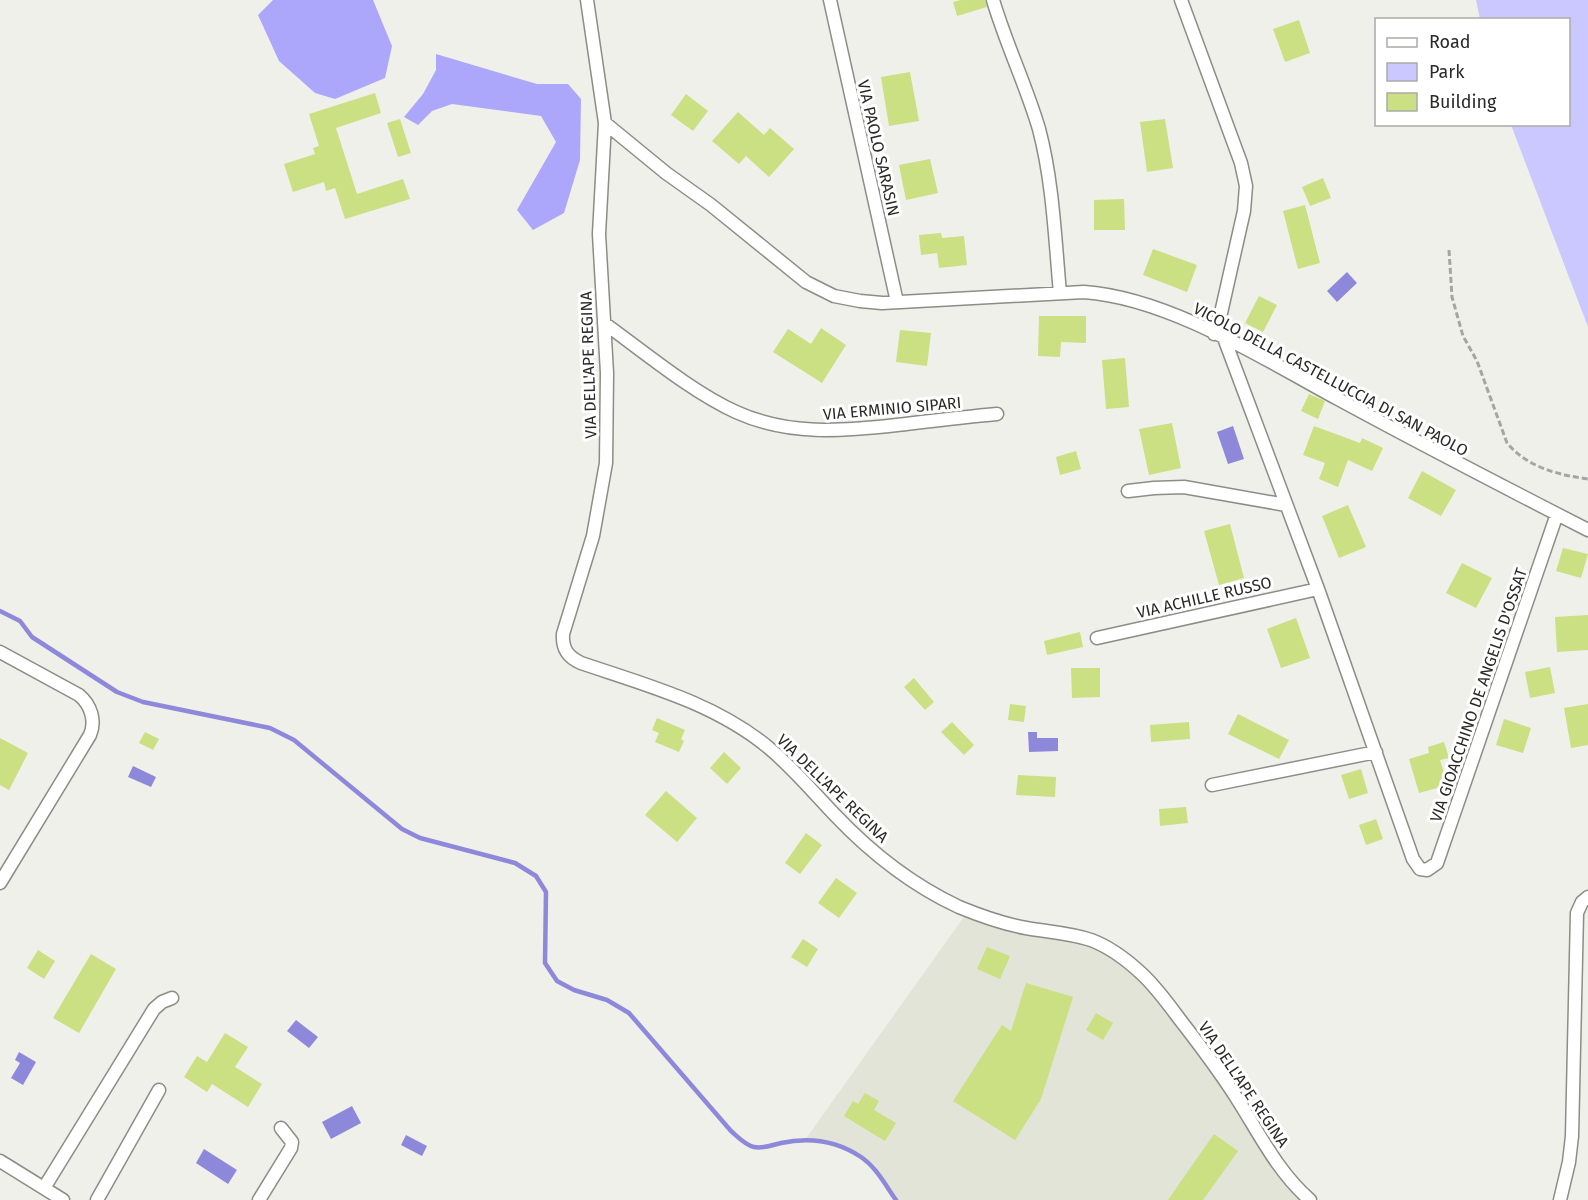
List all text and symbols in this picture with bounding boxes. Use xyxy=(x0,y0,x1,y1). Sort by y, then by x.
legend xyxy=(1375,18,1570,126)
text: Road xyxy=(1429,31,1471,53)
text: Park xyxy=(1429,61,1465,83)
street label: VIA PAOLO SARASIN xyxy=(854,78,903,218)
text: Building xyxy=(1429,91,1497,113)
street label: VIA DELL'APE REGINA xyxy=(576,290,601,439)
street label: VICOLO DELLA CASTELLUCCIA DI SAN PAOLO xyxy=(1190,299,1471,460)
street label: VIA ERMINIO SIPARI xyxy=(822,393,962,424)
street label: VIA GIOACCHINO DE ANGELIS D'OSSAT xyxy=(1426,565,1531,825)
street label: VIA ACHILLE RUSSO xyxy=(1135,573,1273,622)
street label: VIA DELL'APE REGINA xyxy=(773,730,893,847)
street label: VIA DELL'APE REGINA xyxy=(1194,1018,1293,1151)

